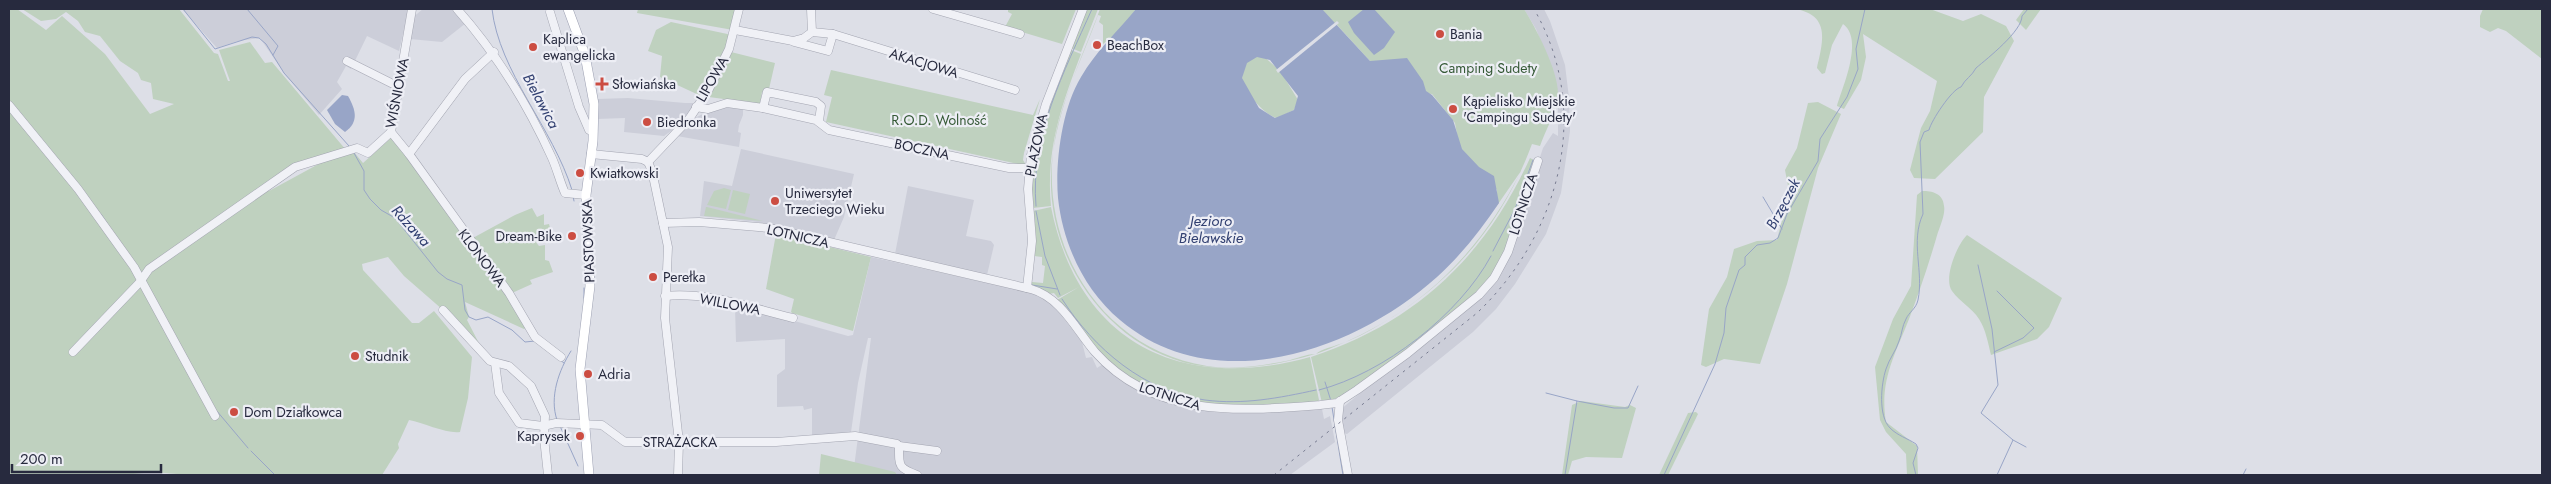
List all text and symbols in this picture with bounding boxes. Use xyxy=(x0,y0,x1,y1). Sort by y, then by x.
place label: Bania xyxy=(1450,24,1482,44)
marker: Bania xyxy=(1434,28,1446,40)
place label: Kaplica ewangelicka xyxy=(543,29,615,65)
place label: BeachBox xyxy=(1107,35,1164,55)
marker: BeachBox xyxy=(1091,39,1103,51)
marker: Kaplica ewangelicka xyxy=(527,41,539,53)
street label: AKACJOWA xyxy=(887,43,962,83)
street label: LIPOWA xyxy=(691,52,733,106)
street label: WIŚNIOWA xyxy=(380,55,414,130)
park label: Camping Sudety xyxy=(1439,58,1538,78)
water label: Bielawica xyxy=(517,69,565,133)
place label: Słowiańska xyxy=(612,74,676,94)
marker: Słowiańska xyxy=(596,78,608,90)
place label: Kąpielisko Miejskie 'Campingu Sudety' xyxy=(1463,91,1576,127)
marker: Kąpielisko Miejskie 'Campingu Sudety' xyxy=(1447,103,1459,115)
park label: R.O.D. Wolność xyxy=(891,110,987,130)
street label: PLAŻOWA xyxy=(1020,111,1053,178)
place label: Biedronka xyxy=(657,112,716,132)
marker: Biedronka xyxy=(641,116,653,128)
street label: BOCZNA xyxy=(893,133,952,165)
place label: Kwiatkowski xyxy=(590,163,659,183)
marker: Kwiatkowski xyxy=(574,167,586,179)
street label: LOTNICZA xyxy=(1504,170,1543,237)
water label: Brzęczek xyxy=(1760,174,1806,233)
place label: Uniwersytet Trzeciego Wieku xyxy=(785,183,885,219)
marker: Uniwersytet Trzeciego Wieku xyxy=(769,195,781,207)
street label: PIASTOWSKA xyxy=(577,198,599,283)
water label: Rdzawa xyxy=(386,200,436,252)
water label: Jezioro Bielawskie xyxy=(1179,210,1244,249)
street label: LOTNICZA xyxy=(765,219,832,253)
street label: KLONOWA xyxy=(454,225,511,292)
place label: Dream-Bike xyxy=(495,226,562,246)
marker: Dream-Bike xyxy=(566,230,578,242)
place label: Perełka xyxy=(663,267,705,287)
marker: Perełka xyxy=(647,271,659,283)
street label: WILLOWA xyxy=(698,288,763,320)
place label: Studnik xyxy=(365,346,409,366)
marker: Studnik xyxy=(349,350,361,362)
place label: Adria xyxy=(598,364,630,384)
marker: Adria xyxy=(582,368,594,380)
street label: LOTNICZA xyxy=(1137,377,1204,416)
place label: Dom Działkowca xyxy=(244,402,342,422)
marker: Dom Działkowca xyxy=(228,406,240,418)
place label: Kaprysek xyxy=(517,426,571,446)
marker: Kaprysek xyxy=(574,430,586,442)
street label: STRAŻACKA xyxy=(643,432,718,452)
scale bar xyxy=(12,442,161,474)
text: 200 m xyxy=(20,448,63,470)

